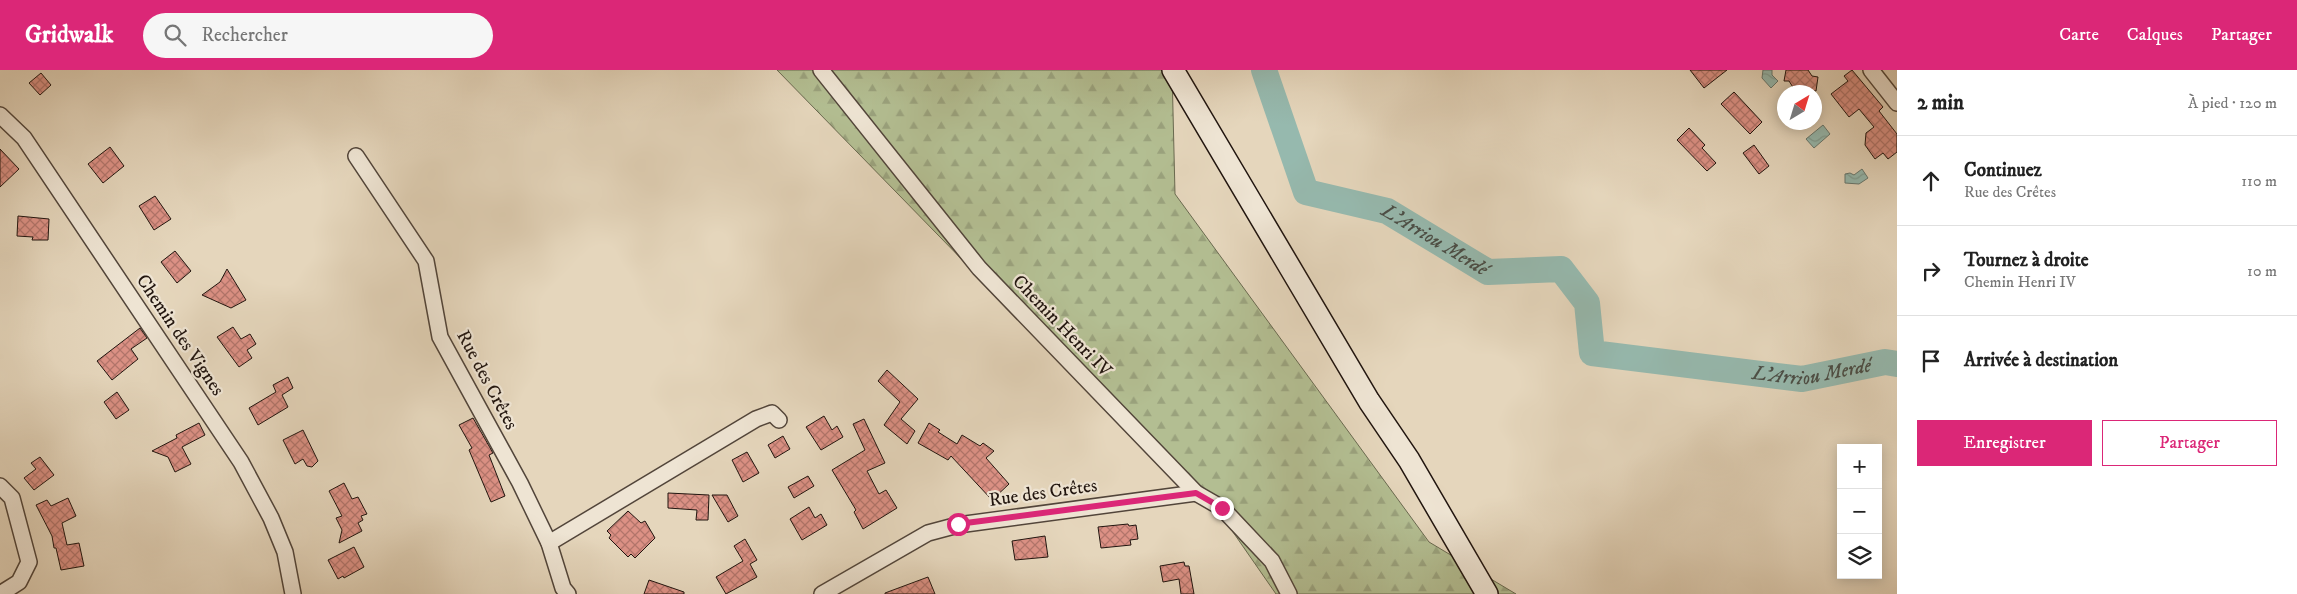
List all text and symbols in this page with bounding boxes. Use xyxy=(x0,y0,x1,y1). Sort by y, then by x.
search box xyxy=(143,13,493,58)
text: Gridwalk xyxy=(25,20,113,50)
icon: search xyxy=(161,21,189,49)
text: Rechercher xyxy=(201,24,288,47)
text: Carte xyxy=(2059,24,2099,46)
text: Calques xyxy=(2127,24,2183,46)
text: Partager xyxy=(2211,24,2272,46)
north arrow xyxy=(1777,85,1822,130)
text: 2 min xyxy=(1917,90,1964,116)
text: À pied · 120 m xyxy=(2188,93,2277,113)
text: Continuez xyxy=(1964,159,2042,182)
icon: ahead xyxy=(1917,167,1945,195)
text: 110 m xyxy=(2241,171,2277,191)
text: Rue des Crêtes xyxy=(1964,182,2056,202)
water label: L'Arriou Merdé xyxy=(1376,198,1495,283)
text: Tournez à droite xyxy=(1964,249,2089,272)
icon: right xyxy=(1917,257,1945,285)
text: 10 m xyxy=(2247,261,2277,281)
street label: Chemin des Vignes xyxy=(131,270,229,400)
street label: Chemin Henri IV xyxy=(1008,270,1117,382)
text: Chemin Henri IV xyxy=(1964,272,2076,292)
street label: Rue des Crêtes xyxy=(451,326,523,434)
icon: arrive xyxy=(1917,347,1945,375)
text: Arrivée à destination xyxy=(1964,349,2118,372)
water label: L'Arriou Merdé xyxy=(1750,352,1876,392)
button: Enregistrer xyxy=(1917,420,2092,466)
button: Partager xyxy=(2102,420,2277,466)
map controls xyxy=(1837,444,1882,579)
button: + xyxy=(1837,444,1882,489)
street label: Rue des Crêtes xyxy=(987,474,1099,512)
button: − xyxy=(1837,489,1882,534)
route end xyxy=(1211,497,1234,520)
route start xyxy=(947,513,970,536)
button: layers xyxy=(1837,534,1882,579)

